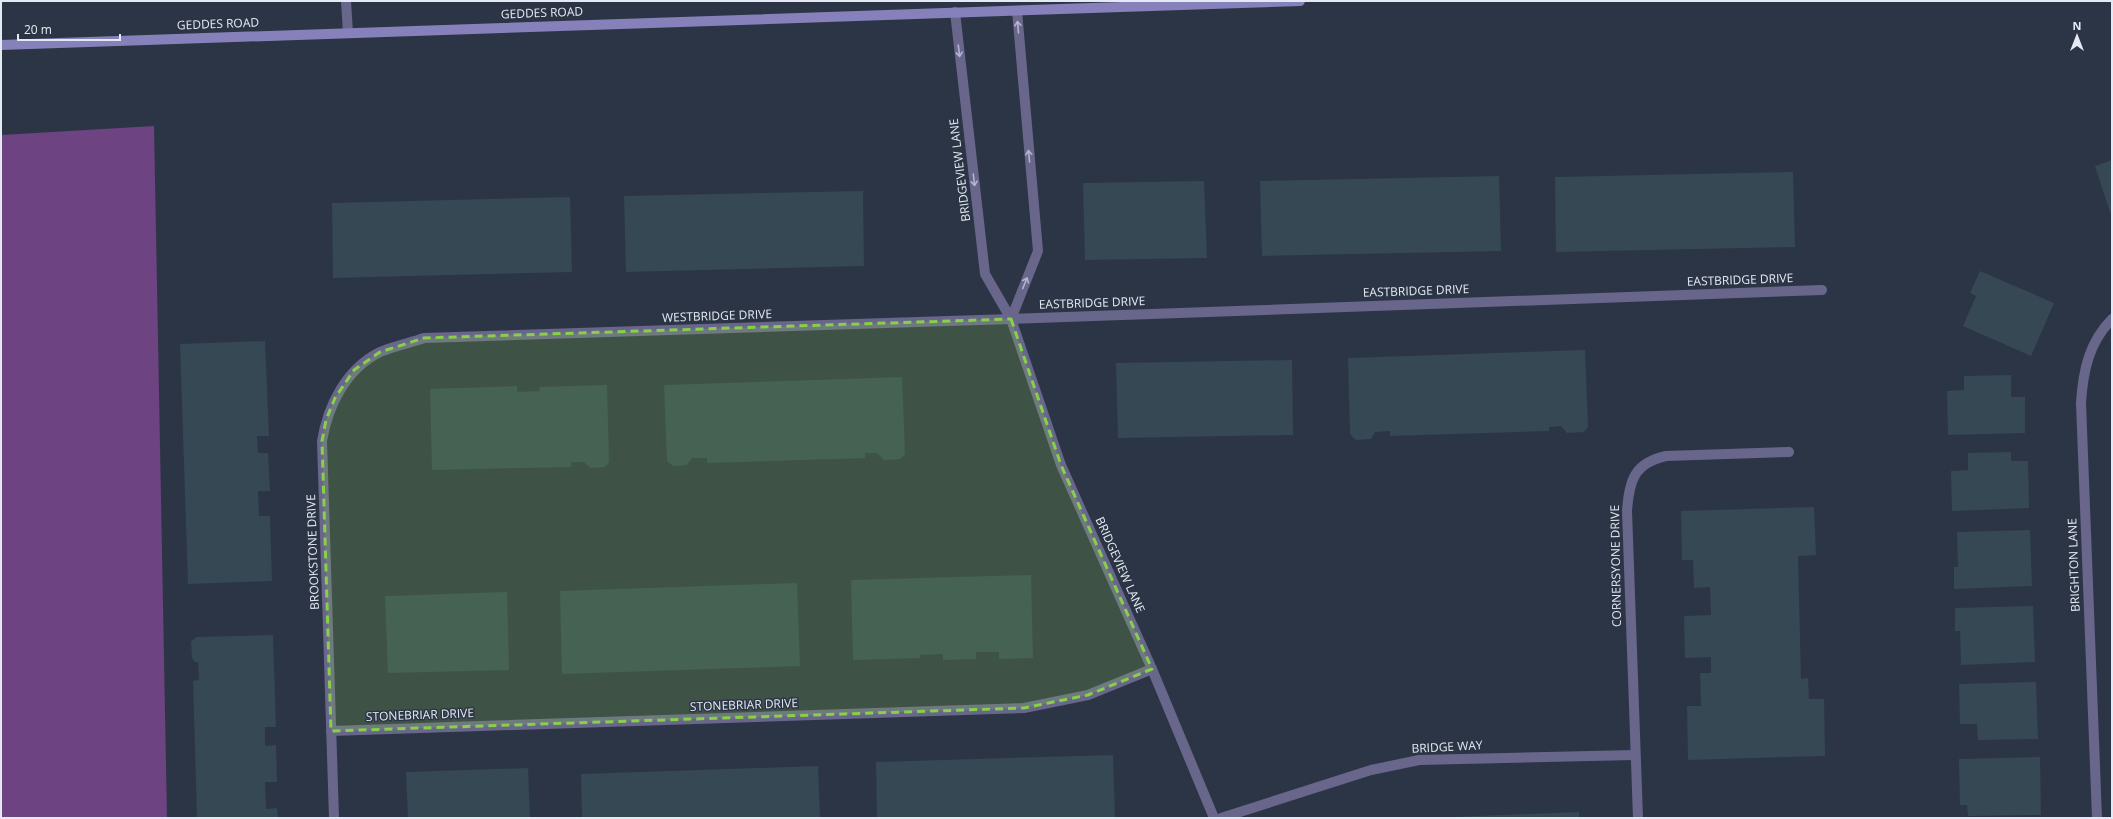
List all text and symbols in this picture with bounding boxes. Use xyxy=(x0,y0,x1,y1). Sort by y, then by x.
street label: GEDDES ROAD xyxy=(501,3,583,22)
street label: GEDDES ROAD xyxy=(177,14,259,33)
scale bar xyxy=(18,16,120,42)
north arrow xyxy=(2057,16,2097,56)
text: N xyxy=(2073,18,2081,33)
text: 20 m xyxy=(24,21,52,38)
one-way arrow xyxy=(1014,21,1021,34)
one-way arrow xyxy=(956,44,963,57)
street label: BRIDGEVIEW LANE xyxy=(945,118,974,222)
one-way arrow xyxy=(1025,150,1033,163)
one-way arrow xyxy=(971,173,978,186)
street label: EASTBRIDGE DRIVE xyxy=(1686,269,1793,290)
one-way arrow xyxy=(1022,278,1030,290)
street label: EASTBRIDGE DRIVE xyxy=(1362,280,1469,301)
street label: EASTBRIDGE DRIVE xyxy=(1038,292,1145,313)
street label: WESTBRIDGE DRIVE xyxy=(662,305,772,326)
street label: BROOKSTONE DRIVE xyxy=(302,494,323,610)
street label: CORNERSYONE DRIVE xyxy=(1606,505,1625,627)
street label: BRIDGEVIEW LANE xyxy=(1092,514,1149,616)
street label: BRIGHTON LANE xyxy=(2063,518,2084,612)
street label: STONEBRIAR DRIVE xyxy=(690,694,798,715)
street label: STONEBRIAR DRIVE xyxy=(366,704,474,725)
street label: BRIDGE WAY xyxy=(1411,736,1483,757)

